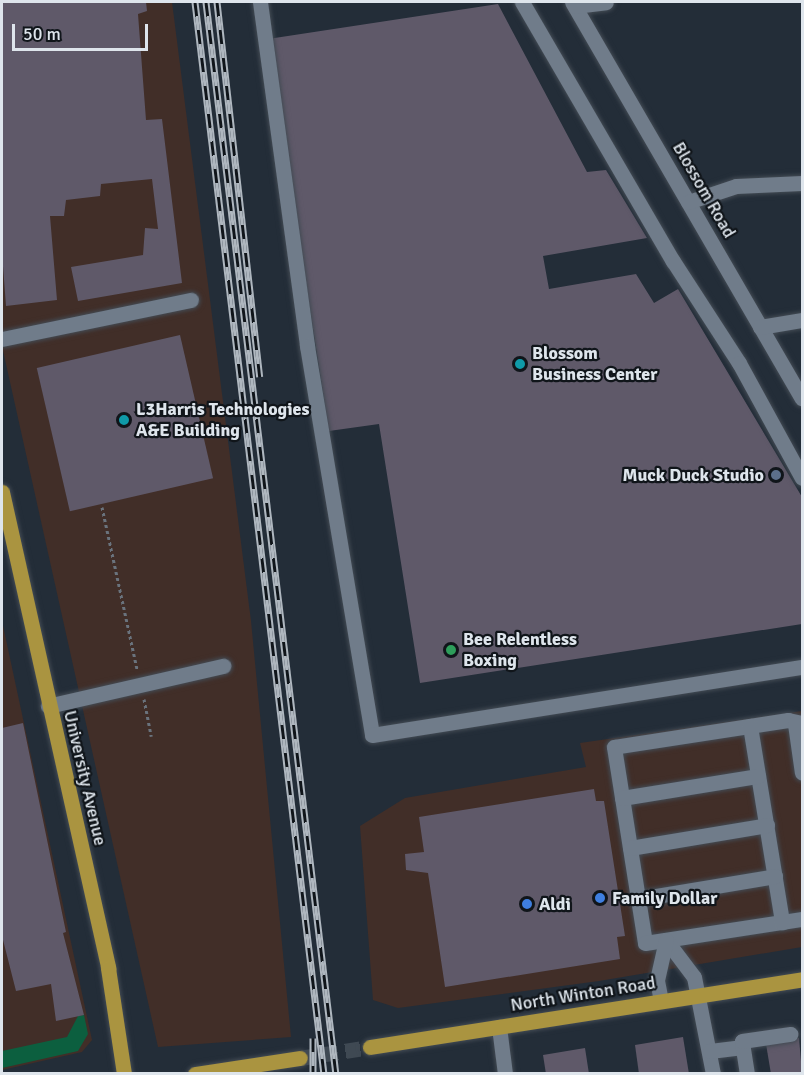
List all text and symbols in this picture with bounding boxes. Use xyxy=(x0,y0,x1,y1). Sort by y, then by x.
scale bar xyxy=(15,12,152,50)
text: 50 m xyxy=(23,23,61,45)
street label: Blossom Road xyxy=(668,138,740,242)
place label: Blossom Business Center xyxy=(532,343,657,386)
marker: Blossom Business Center xyxy=(513,357,527,371)
place label: L3Harris Technologies A&E Building xyxy=(136,399,310,442)
marker: L3Harris Technologies A&E Building xyxy=(117,413,131,427)
place label: Muck Duck Studio xyxy=(622,464,764,486)
marker: Muck Duck Studio xyxy=(769,468,783,482)
place label: Bee Relentless Boxing xyxy=(463,629,577,672)
marker: Bee Relentless Boxing xyxy=(444,643,458,657)
street label: University Avenue xyxy=(59,708,111,848)
place label: Family Dollar xyxy=(612,887,717,909)
marker: Family Dollar xyxy=(593,891,607,905)
place label: Aldi xyxy=(539,893,571,915)
marker: Aldi xyxy=(520,897,534,911)
street label: North Winton Road xyxy=(509,972,657,1016)

